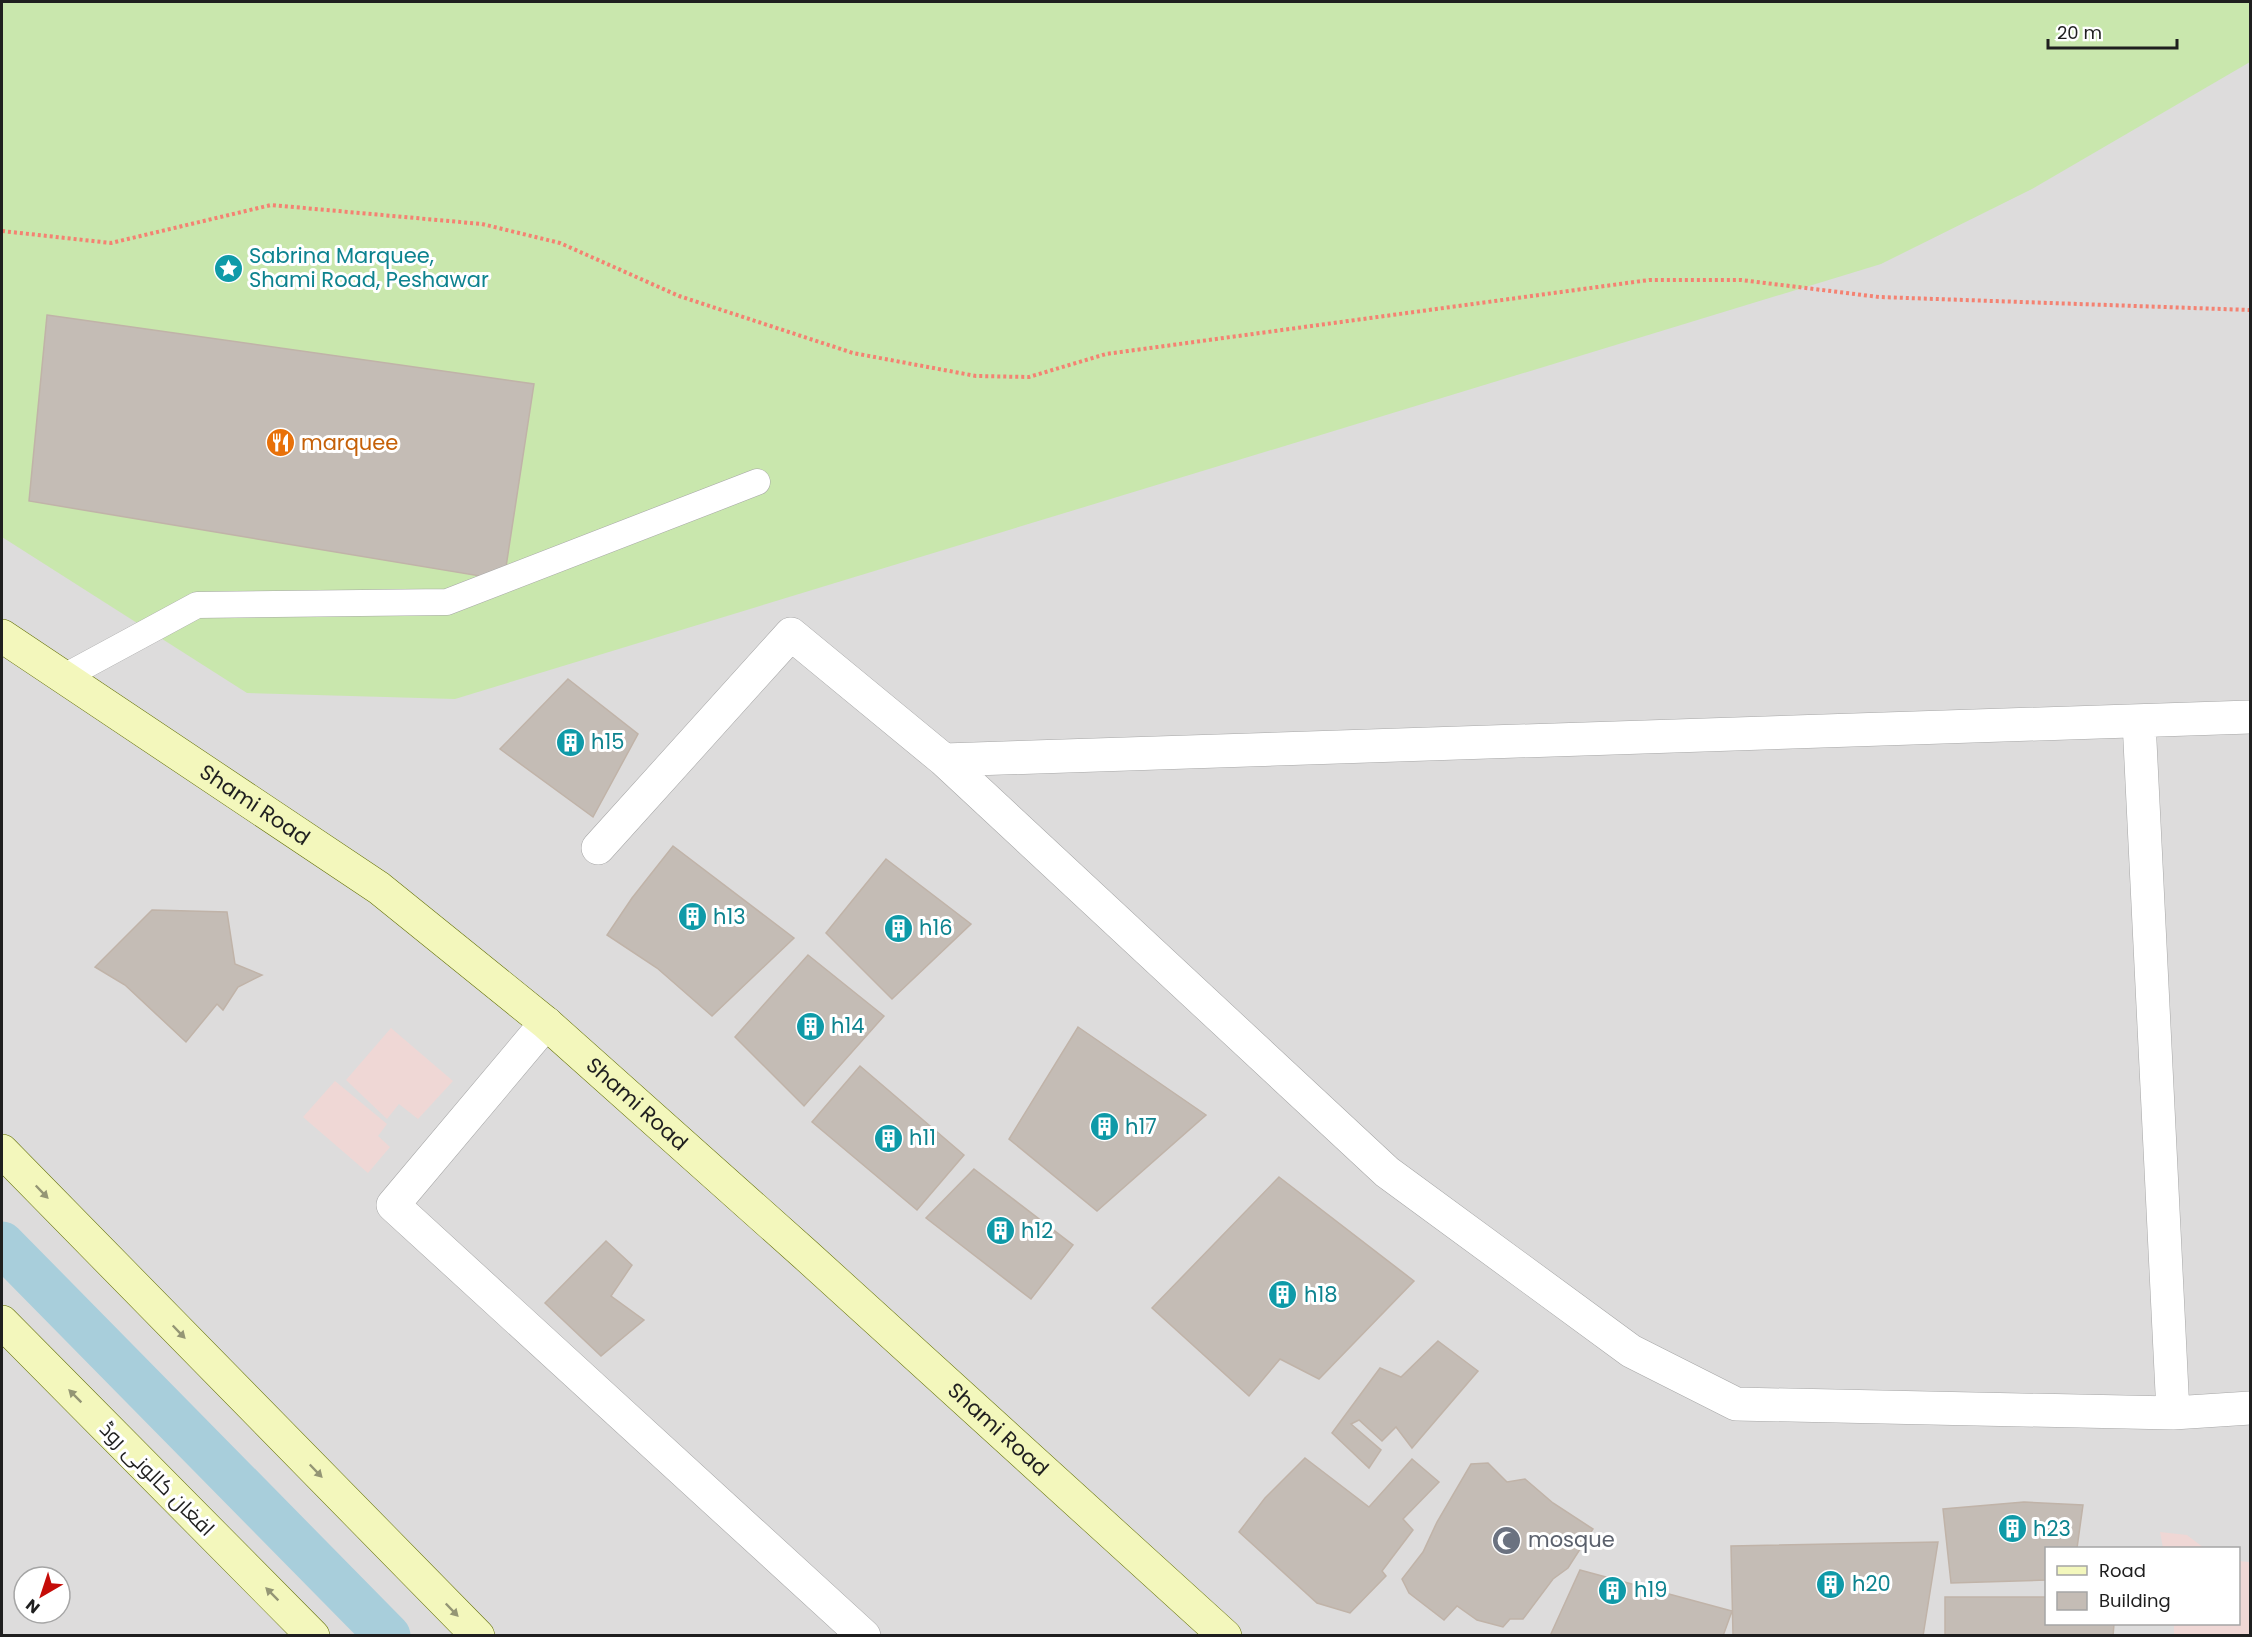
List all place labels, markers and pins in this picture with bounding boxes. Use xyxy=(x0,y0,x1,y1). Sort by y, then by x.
place label: Sabrina Marquee, Shami Road, Peshawar xyxy=(249,241,489,294)
place icon: Sabrina Marquee, Shami Road, Peshawar xyxy=(212,252,244,284)
restaurant icon: marquee xyxy=(264,427,296,459)
place label: marquee xyxy=(301,428,398,457)
building icon: h15 xyxy=(554,726,586,758)
place label: h15 xyxy=(591,727,624,756)
building icon: h13 xyxy=(676,901,708,933)
place label: h13 xyxy=(713,902,746,931)
building icon: h16 xyxy=(882,912,914,944)
place label: h16 xyxy=(919,913,953,942)
building icon: h14 xyxy=(794,1010,826,1042)
place label: h14 xyxy=(831,1011,864,1040)
building icon: h17 xyxy=(1088,1111,1120,1143)
place label: h17 xyxy=(1125,1112,1157,1141)
building icon: h11 xyxy=(872,1122,904,1154)
place label: h11 xyxy=(909,1123,936,1152)
building icon: h12 xyxy=(984,1215,1016,1247)
place label: h12 xyxy=(1021,1216,1053,1245)
building icon: h18 xyxy=(1267,1279,1299,1311)
place label: h18 xyxy=(1304,1280,1337,1309)
building icon: h23 xyxy=(1996,1513,2028,1545)
place label: h23 xyxy=(2033,1514,2071,1543)
mosque icon: mosque xyxy=(1491,1524,1523,1556)
place label: mosque xyxy=(1528,1525,1615,1554)
building icon: h20 xyxy=(1815,1568,1847,1600)
place label: h20 xyxy=(1852,1569,1891,1598)
building icon: h19 xyxy=(1597,1574,1629,1606)
place label: h19 xyxy=(1634,1575,1667,1604)

